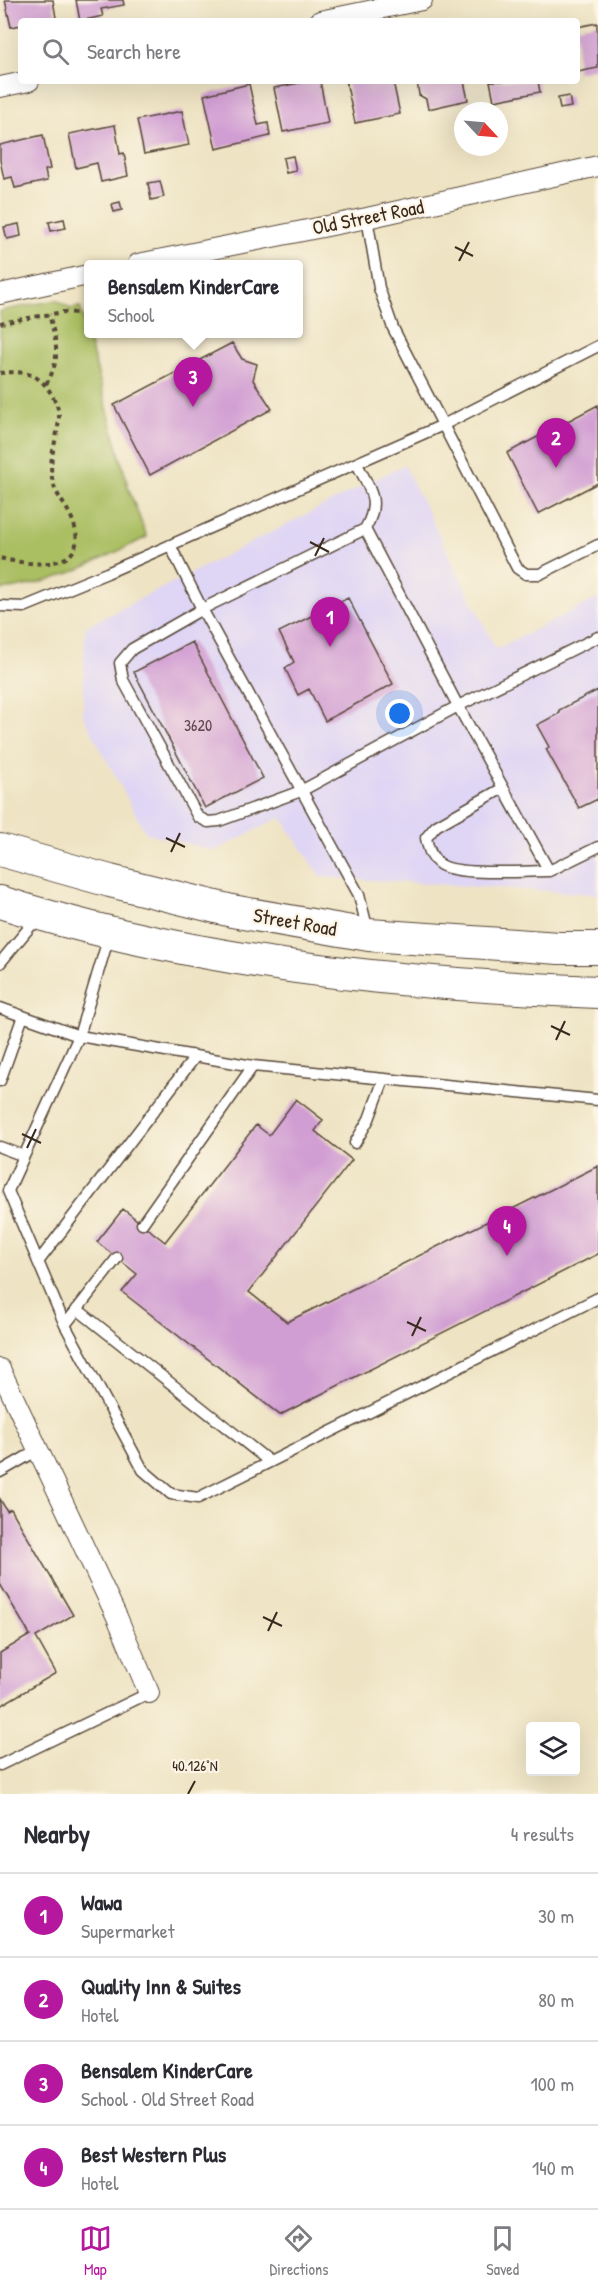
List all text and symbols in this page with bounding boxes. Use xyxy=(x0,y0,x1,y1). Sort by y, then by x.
search box xyxy=(18,18,580,84)
icon: search xyxy=(39,35,72,68)
text: Search here xyxy=(87,36,181,66)
north arrow xyxy=(454,102,508,156)
street label: Old Street Road xyxy=(310,192,426,241)
popup xyxy=(84,260,303,338)
text: Bensalem KinderCare xyxy=(108,271,279,301)
text: School xyxy=(108,301,154,328)
pin: 3 xyxy=(174,358,212,407)
pin: 2 xyxy=(536,418,576,468)
pin: 1 xyxy=(310,598,350,647)
your location xyxy=(385,699,414,728)
house number: 3620 xyxy=(184,714,212,736)
street label: Street Road xyxy=(251,901,339,942)
pin: 4 xyxy=(488,1206,526,1256)
map controls xyxy=(526,1722,580,1776)
button: layers xyxy=(526,1722,580,1776)
text: 40.126°N xyxy=(172,1755,218,1776)
text: Nearby xyxy=(24,1816,90,1851)
text: 4 results xyxy=(511,1820,574,1847)
text: Wawa xyxy=(81,1887,122,1917)
text: 1 xyxy=(40,1902,47,1929)
text: 30 m xyxy=(538,1902,574,1929)
text: Supermarket xyxy=(81,1917,175,1944)
text: Quality Inn & Suites xyxy=(81,1971,241,2001)
text: 2 xyxy=(39,1986,48,2013)
text: 80 m xyxy=(538,1986,574,2013)
text: Hotel xyxy=(81,2001,119,2028)
text: Bensalem KinderCare xyxy=(81,2055,253,2085)
text: 3 xyxy=(39,2070,48,2097)
text: 100 m xyxy=(531,2070,574,2097)
text: School · Old Street Road xyxy=(81,2085,254,2112)
text: Best Western Plus xyxy=(81,2139,226,2169)
text: 4 xyxy=(40,2154,47,2181)
text: 140 m xyxy=(532,2154,574,2181)
text: Hotel xyxy=(81,2169,119,2196)
tab: Map xyxy=(79,2222,112,2280)
tab: Directions xyxy=(270,2222,328,2280)
tab: Saved xyxy=(486,2222,519,2280)

